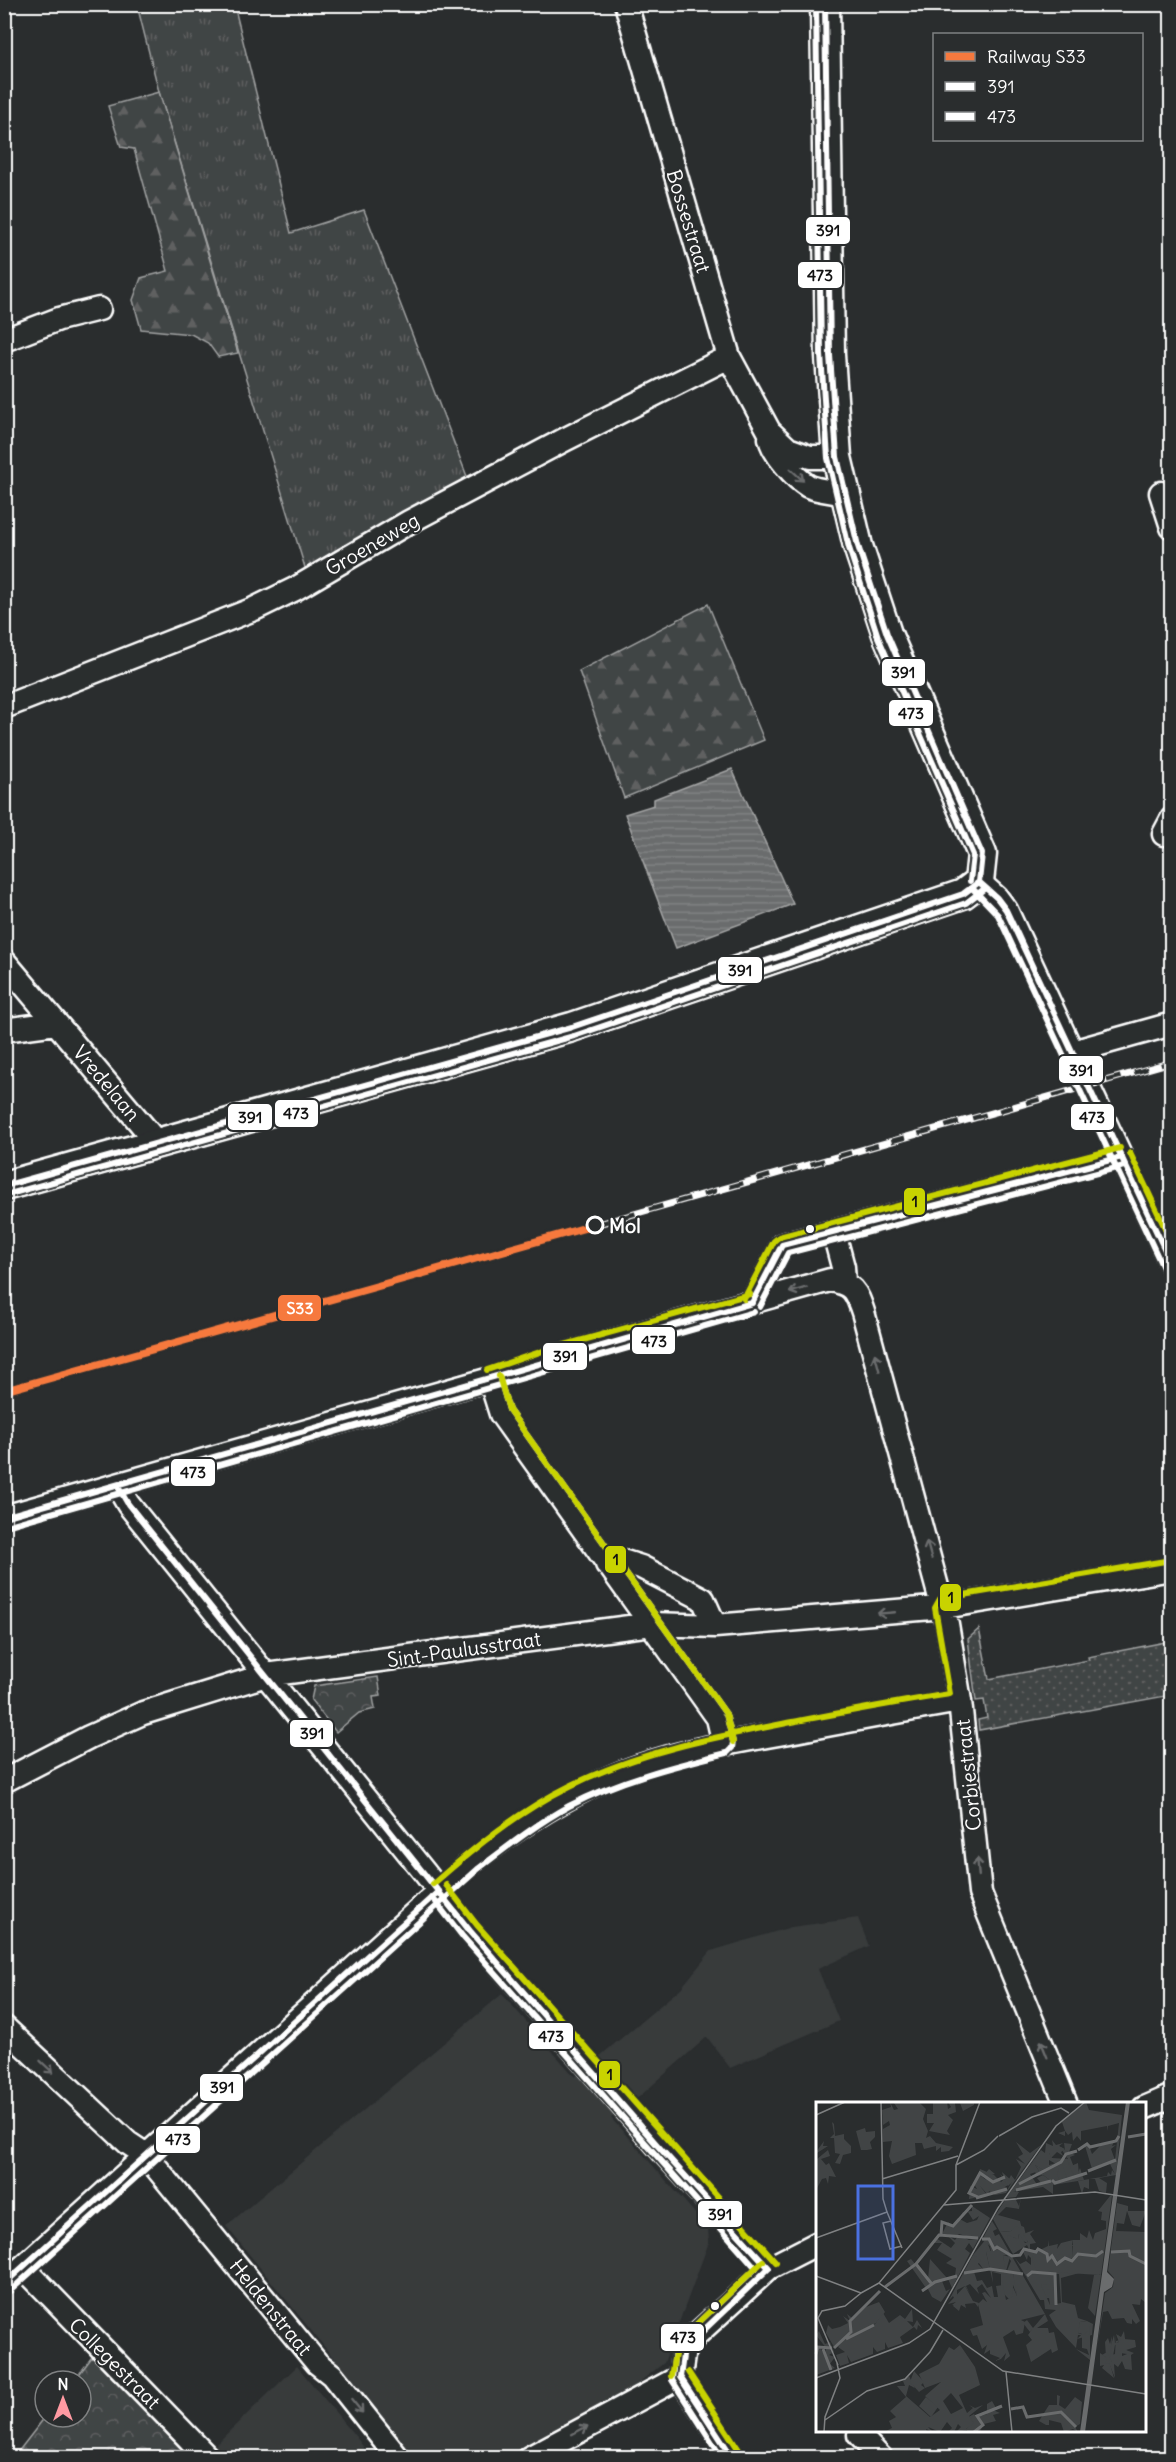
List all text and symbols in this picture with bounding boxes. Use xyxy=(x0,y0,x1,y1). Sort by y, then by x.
legend xyxy=(933,33,1143,141)
text: Railway S33 xyxy=(987,45,1086,68)
text: 391 xyxy=(987,75,1015,98)
text: 473 xyxy=(987,105,1016,128)
street label: Bossestraat xyxy=(661,166,717,276)
line badge: 391 xyxy=(805,216,851,245)
text: 391 xyxy=(816,220,840,240)
line badge: 473 xyxy=(797,261,843,289)
text: 473 xyxy=(807,265,833,285)
one-way arrow xyxy=(789,468,804,482)
street label: Groeneweg xyxy=(321,507,423,581)
line badge: 391 xyxy=(881,658,926,687)
text: 391 xyxy=(891,662,915,682)
line badge: 473 xyxy=(888,699,934,727)
text: 473 xyxy=(898,703,924,723)
line badge: 391 xyxy=(717,956,763,984)
text: 391 xyxy=(728,960,752,980)
street label: Vredelaan xyxy=(68,1040,146,1126)
line badge: 391 xyxy=(1058,1055,1104,1084)
text: 391 xyxy=(1069,1060,1093,1080)
line badge: 473 xyxy=(274,1099,319,1128)
line badge: 391 xyxy=(227,1103,273,1131)
text: 473 xyxy=(283,1103,309,1123)
line badge: 473 xyxy=(1070,1103,1115,1131)
text: 391 xyxy=(238,1107,262,1127)
text: 473 xyxy=(1079,1107,1105,1127)
line badge: 1 xyxy=(903,1187,926,1216)
text: 1 xyxy=(912,1191,918,1211)
place label: Mol xyxy=(609,1213,641,1238)
marker: Mol xyxy=(586,1216,604,1234)
unlabelled marker xyxy=(804,1223,816,1235)
one-way arrow xyxy=(789,1285,808,1296)
line badge: S33 xyxy=(277,1294,322,1322)
text: S33 xyxy=(286,1298,314,1318)
line badge: 473 xyxy=(631,1326,676,1355)
text: 473 xyxy=(641,1331,667,1351)
line badge: 391 xyxy=(542,1342,588,1371)
text: 391 xyxy=(553,1346,577,1366)
one-way arrow xyxy=(871,1353,882,1372)
line badge: 473 xyxy=(170,1458,216,1487)
text: 473 xyxy=(180,1462,206,1482)
one-way arrow xyxy=(922,1541,934,1560)
line badge: 1 xyxy=(604,1545,627,1574)
text: 1 xyxy=(613,1549,619,1569)
line badge: 1 xyxy=(939,1583,962,1612)
text: 1 xyxy=(948,1587,954,1607)
one-way arrow xyxy=(876,1608,896,1619)
street label: Sint-Paulusstraat xyxy=(386,1626,543,1672)
street label: Corbiestraat xyxy=(950,1718,986,1832)
line badge: 391 xyxy=(289,1719,334,1748)
text: 391 xyxy=(300,1723,324,1743)
one-way arrow xyxy=(972,1858,983,1877)
line badge: 473 xyxy=(528,2022,574,2050)
text: 473 xyxy=(538,2026,564,2046)
one-way arrow xyxy=(1038,2041,1049,2059)
one-way arrow xyxy=(40,2060,55,2075)
line badge: 1 xyxy=(598,2060,621,2089)
text: 1 xyxy=(607,2064,613,2084)
line badge: 391 xyxy=(199,2073,244,2102)
text: 391 xyxy=(210,2077,234,2097)
inset map xyxy=(816,2102,1146,2432)
line badge: 473 xyxy=(155,2125,201,2154)
text: 473 xyxy=(165,2129,191,2149)
line badge: 391 xyxy=(697,2200,743,2228)
text: 391 xyxy=(708,2204,732,2224)
street label: Heldenstraat xyxy=(225,2254,318,2360)
unlabelled marker xyxy=(709,2300,721,2312)
street label: Collegestraat xyxy=(64,2312,166,2414)
line badge: 473 xyxy=(660,2323,705,2352)
text: 473 xyxy=(670,2327,696,2347)
north arrow xyxy=(33,2369,93,2429)
text: N xyxy=(57,2374,69,2394)
one-way arrow xyxy=(350,2398,363,2414)
one-way arrow xyxy=(571,2424,589,2435)

